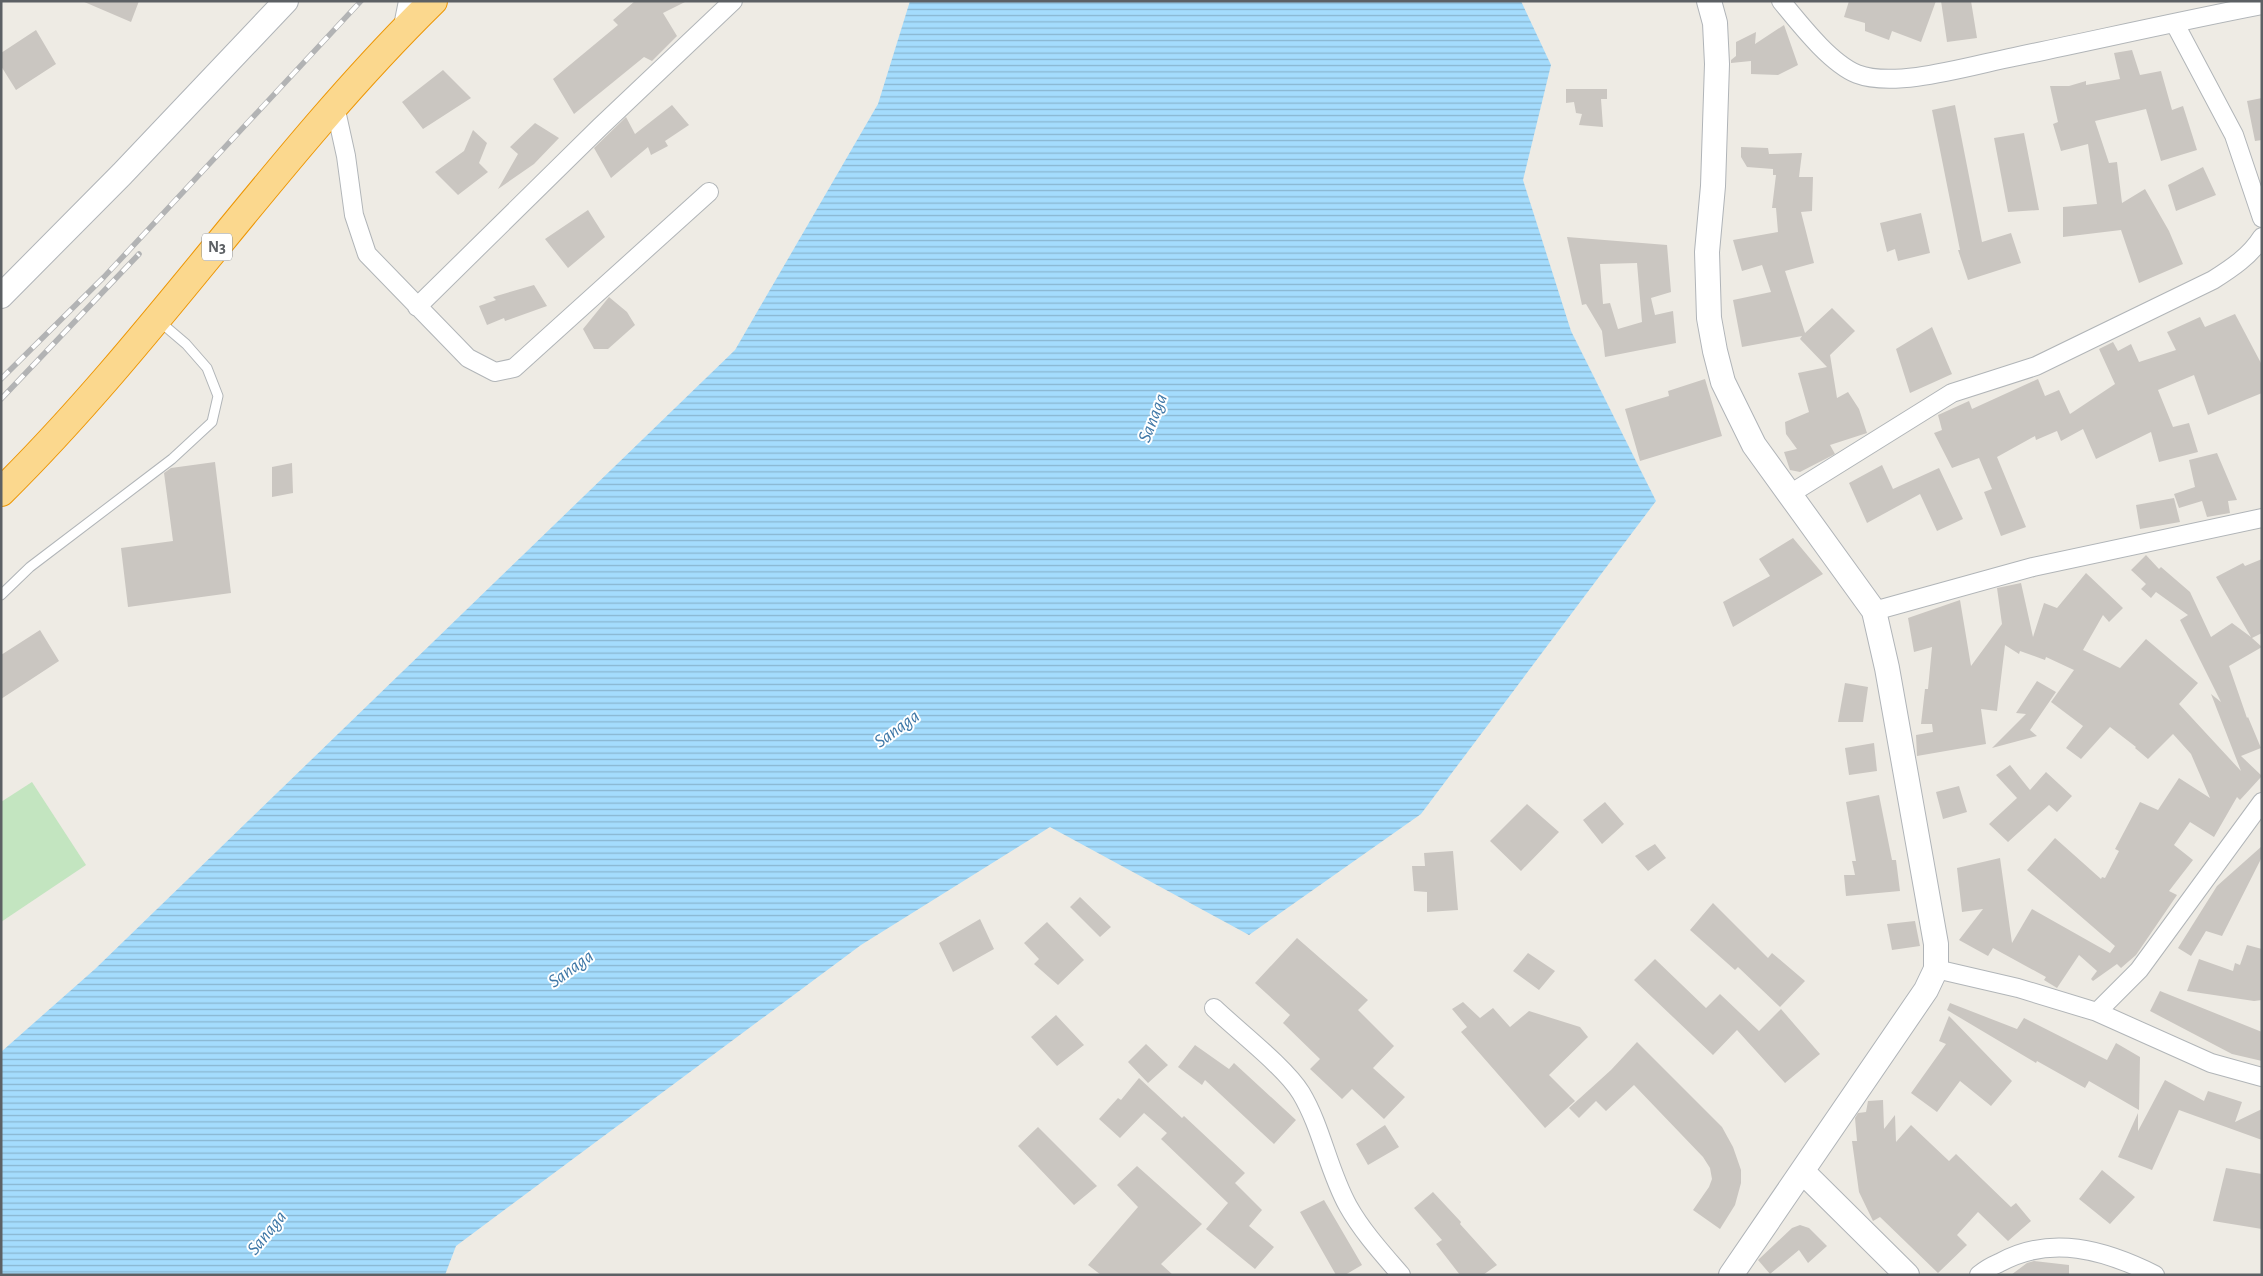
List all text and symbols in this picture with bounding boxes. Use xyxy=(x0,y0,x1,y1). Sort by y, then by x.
road number: N3 xyxy=(202,233,232,260)
water label: Sanaga xyxy=(1135,391,1171,445)
water label: Sanaga xyxy=(871,706,923,752)
water label: Sanaga xyxy=(545,946,597,992)
water label: Sanaga xyxy=(244,1207,290,1259)

